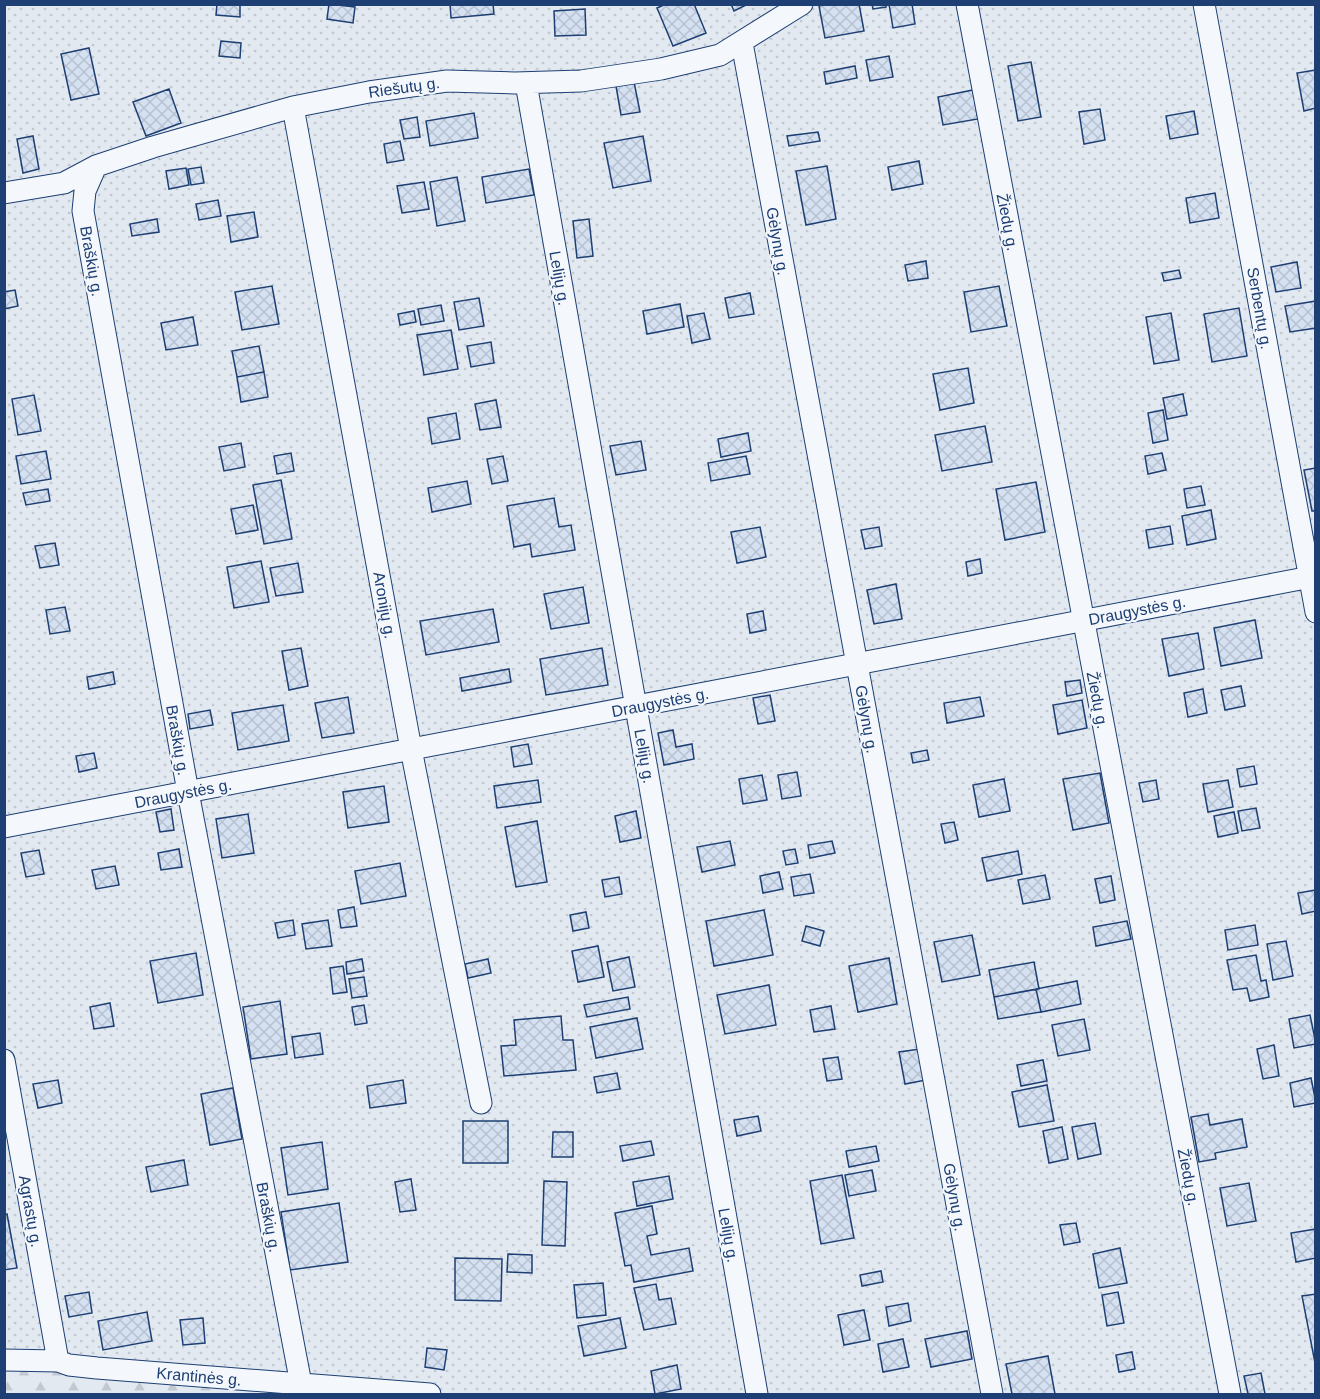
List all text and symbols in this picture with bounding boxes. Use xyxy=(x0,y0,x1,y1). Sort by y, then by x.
street label: Riešutų g. xyxy=(367,74,441,101)
street label: Žiedų g. xyxy=(994,192,1022,252)
street label: Gėlynų g. xyxy=(763,206,792,276)
street label: Braškių g. xyxy=(77,225,106,298)
street label: Lelijų g. xyxy=(546,249,573,307)
street label: Serbentų g. xyxy=(1244,266,1275,350)
street label: Aronijų g. xyxy=(370,570,399,640)
street label: Draugystės g. xyxy=(1087,593,1187,628)
street label: Žiedų g. xyxy=(1084,670,1112,730)
street label: Gėlynų g. xyxy=(852,684,881,754)
street label: Draugystės g. xyxy=(610,685,710,720)
street label: Braškių g. xyxy=(163,704,192,777)
street label: Lelijų g. xyxy=(631,727,658,785)
street label: Draugystės g. xyxy=(133,776,233,811)
street label: Žiedų g. xyxy=(1175,1147,1203,1207)
street label: Gėlynų g. xyxy=(940,1162,969,1232)
street label: Agrastų g. xyxy=(16,1174,45,1248)
street label: Braškių g. xyxy=(253,1181,284,1254)
street label: Lelijų g. xyxy=(715,1206,742,1264)
street label: Krantinės g. xyxy=(156,1364,242,1389)

